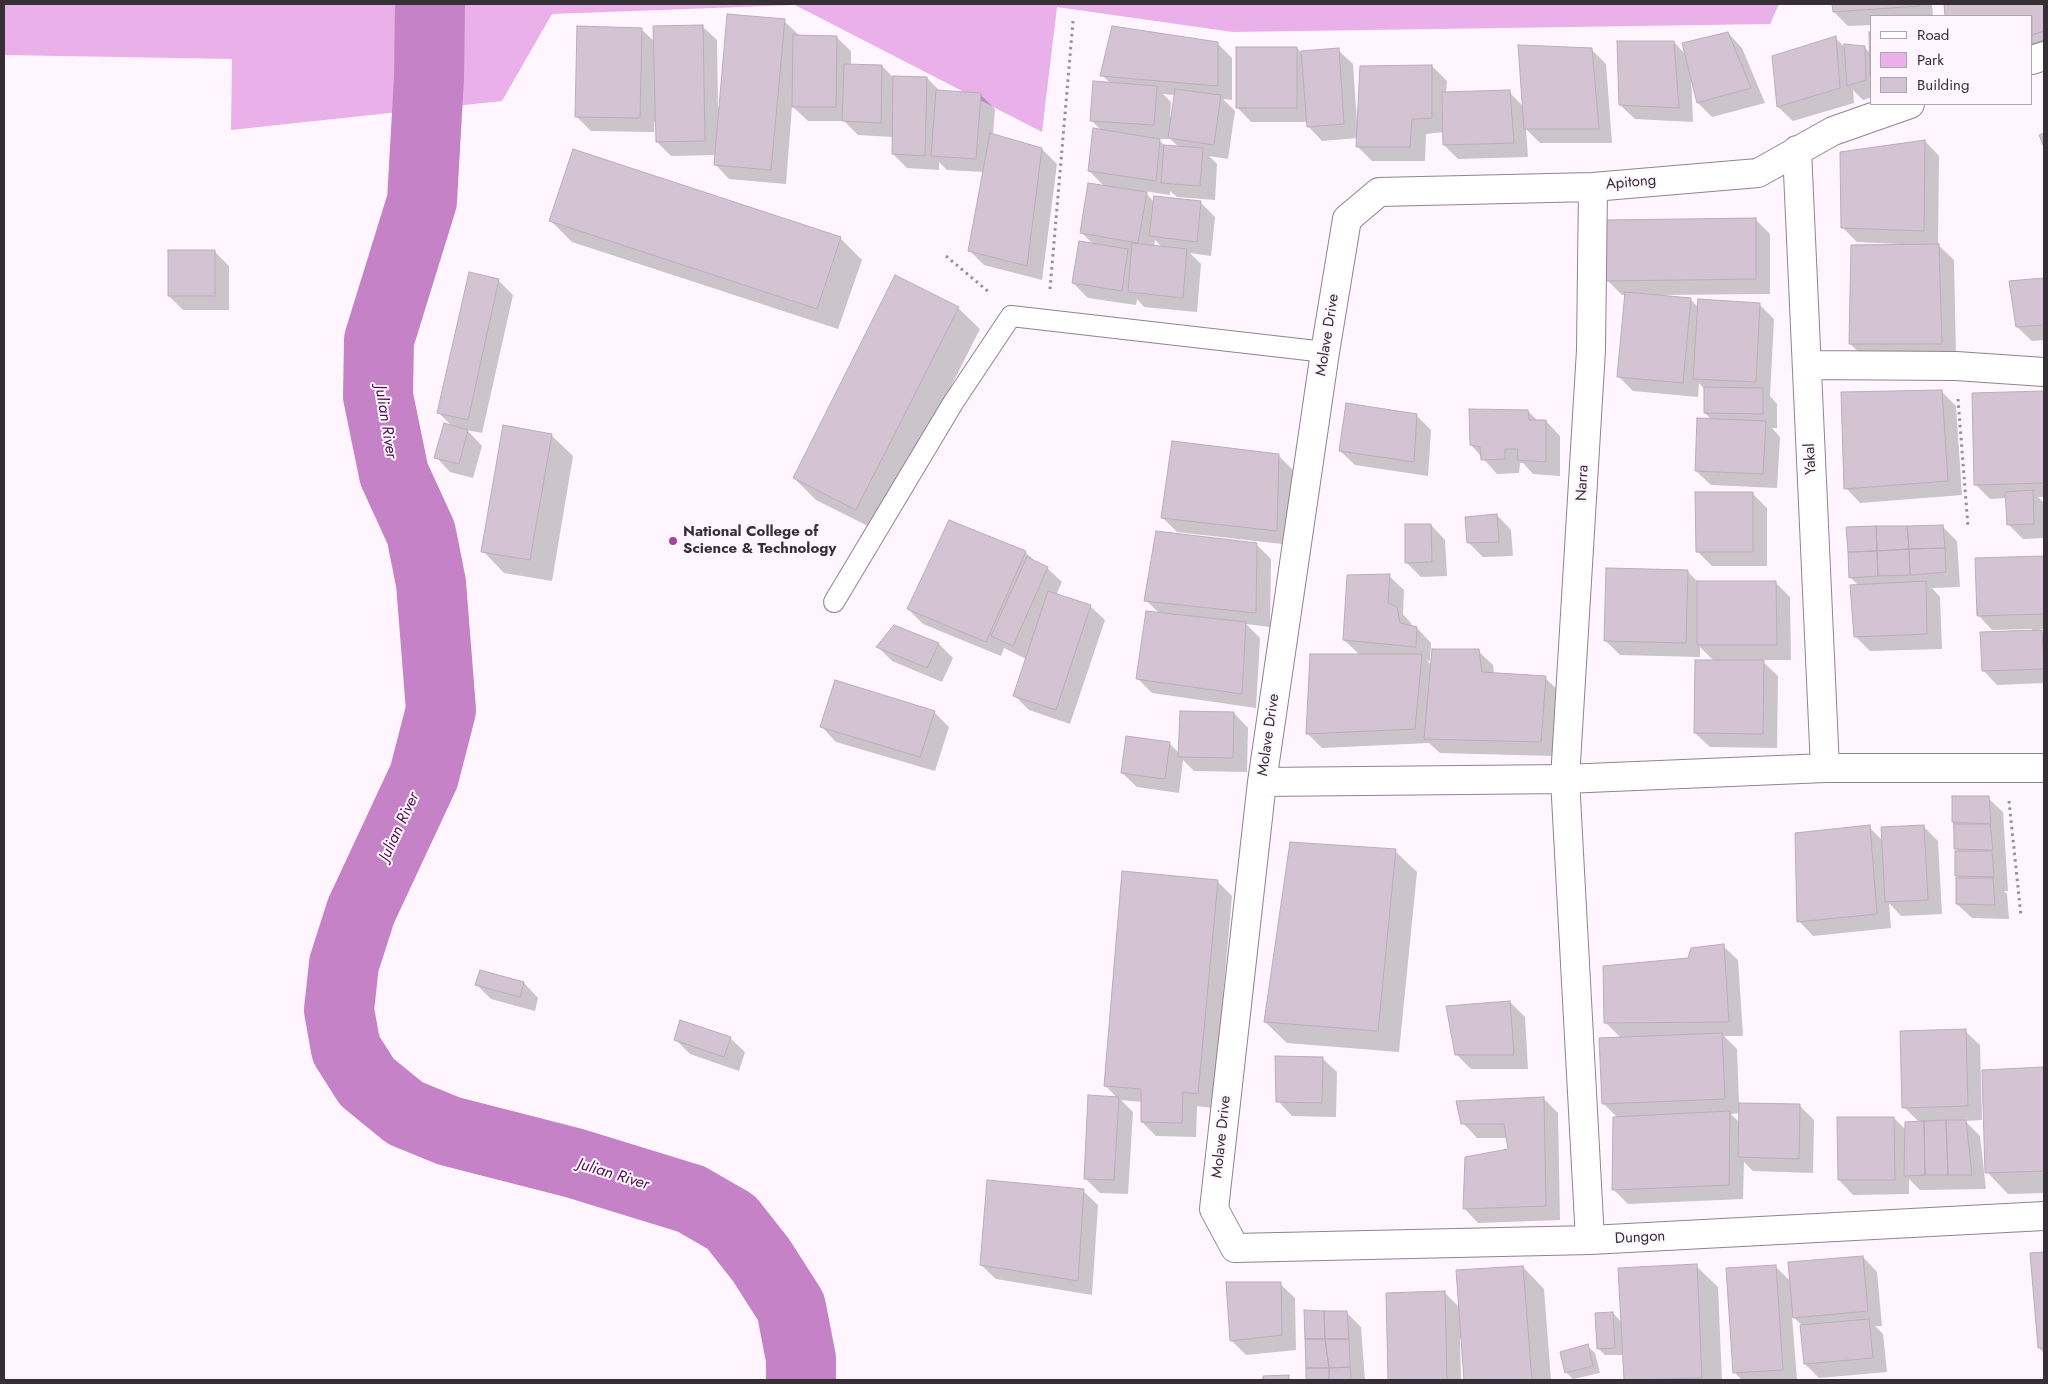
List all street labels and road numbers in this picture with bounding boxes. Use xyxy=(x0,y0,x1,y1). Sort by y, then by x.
street label: Apitong xyxy=(1605,172,1657,194)
street label: Molave Drive xyxy=(1313,293,1343,377)
street label: Yakal xyxy=(1801,443,1821,475)
street label: Narra xyxy=(1573,464,1593,502)
street label: Molave Drive xyxy=(1254,693,1284,777)
street label: Molave Drive xyxy=(1209,1095,1235,1179)
street label: Dungon xyxy=(1614,1228,1666,1248)

